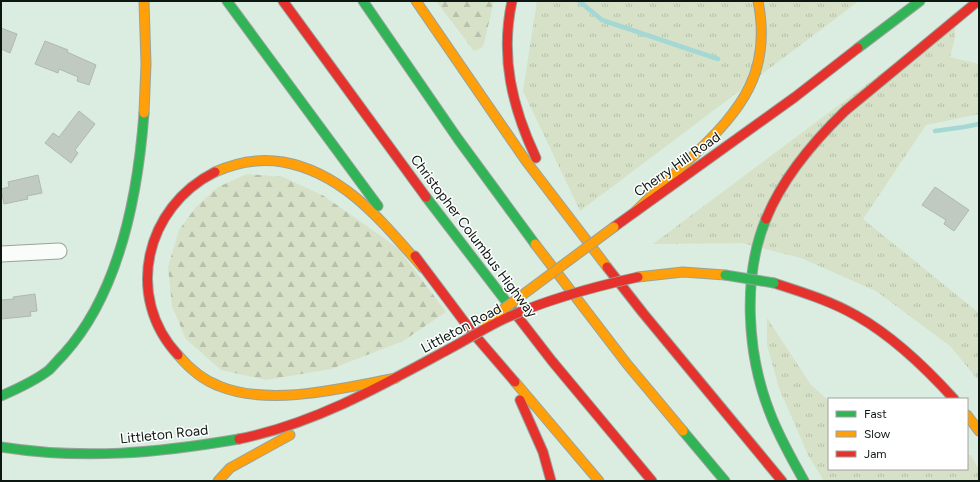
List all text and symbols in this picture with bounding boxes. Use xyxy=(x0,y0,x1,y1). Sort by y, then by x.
street label: Cherry Hill Road xyxy=(631,128,724,200)
street label: Christopher Columbus Highway xyxy=(407,151,541,322)
street label: Littleton Road xyxy=(418,300,504,357)
legend xyxy=(828,398,968,470)
text: Fast xyxy=(864,407,887,421)
street label: Littleton Road xyxy=(119,421,209,448)
text: Slow xyxy=(864,427,891,441)
text: Jam xyxy=(864,447,887,461)

